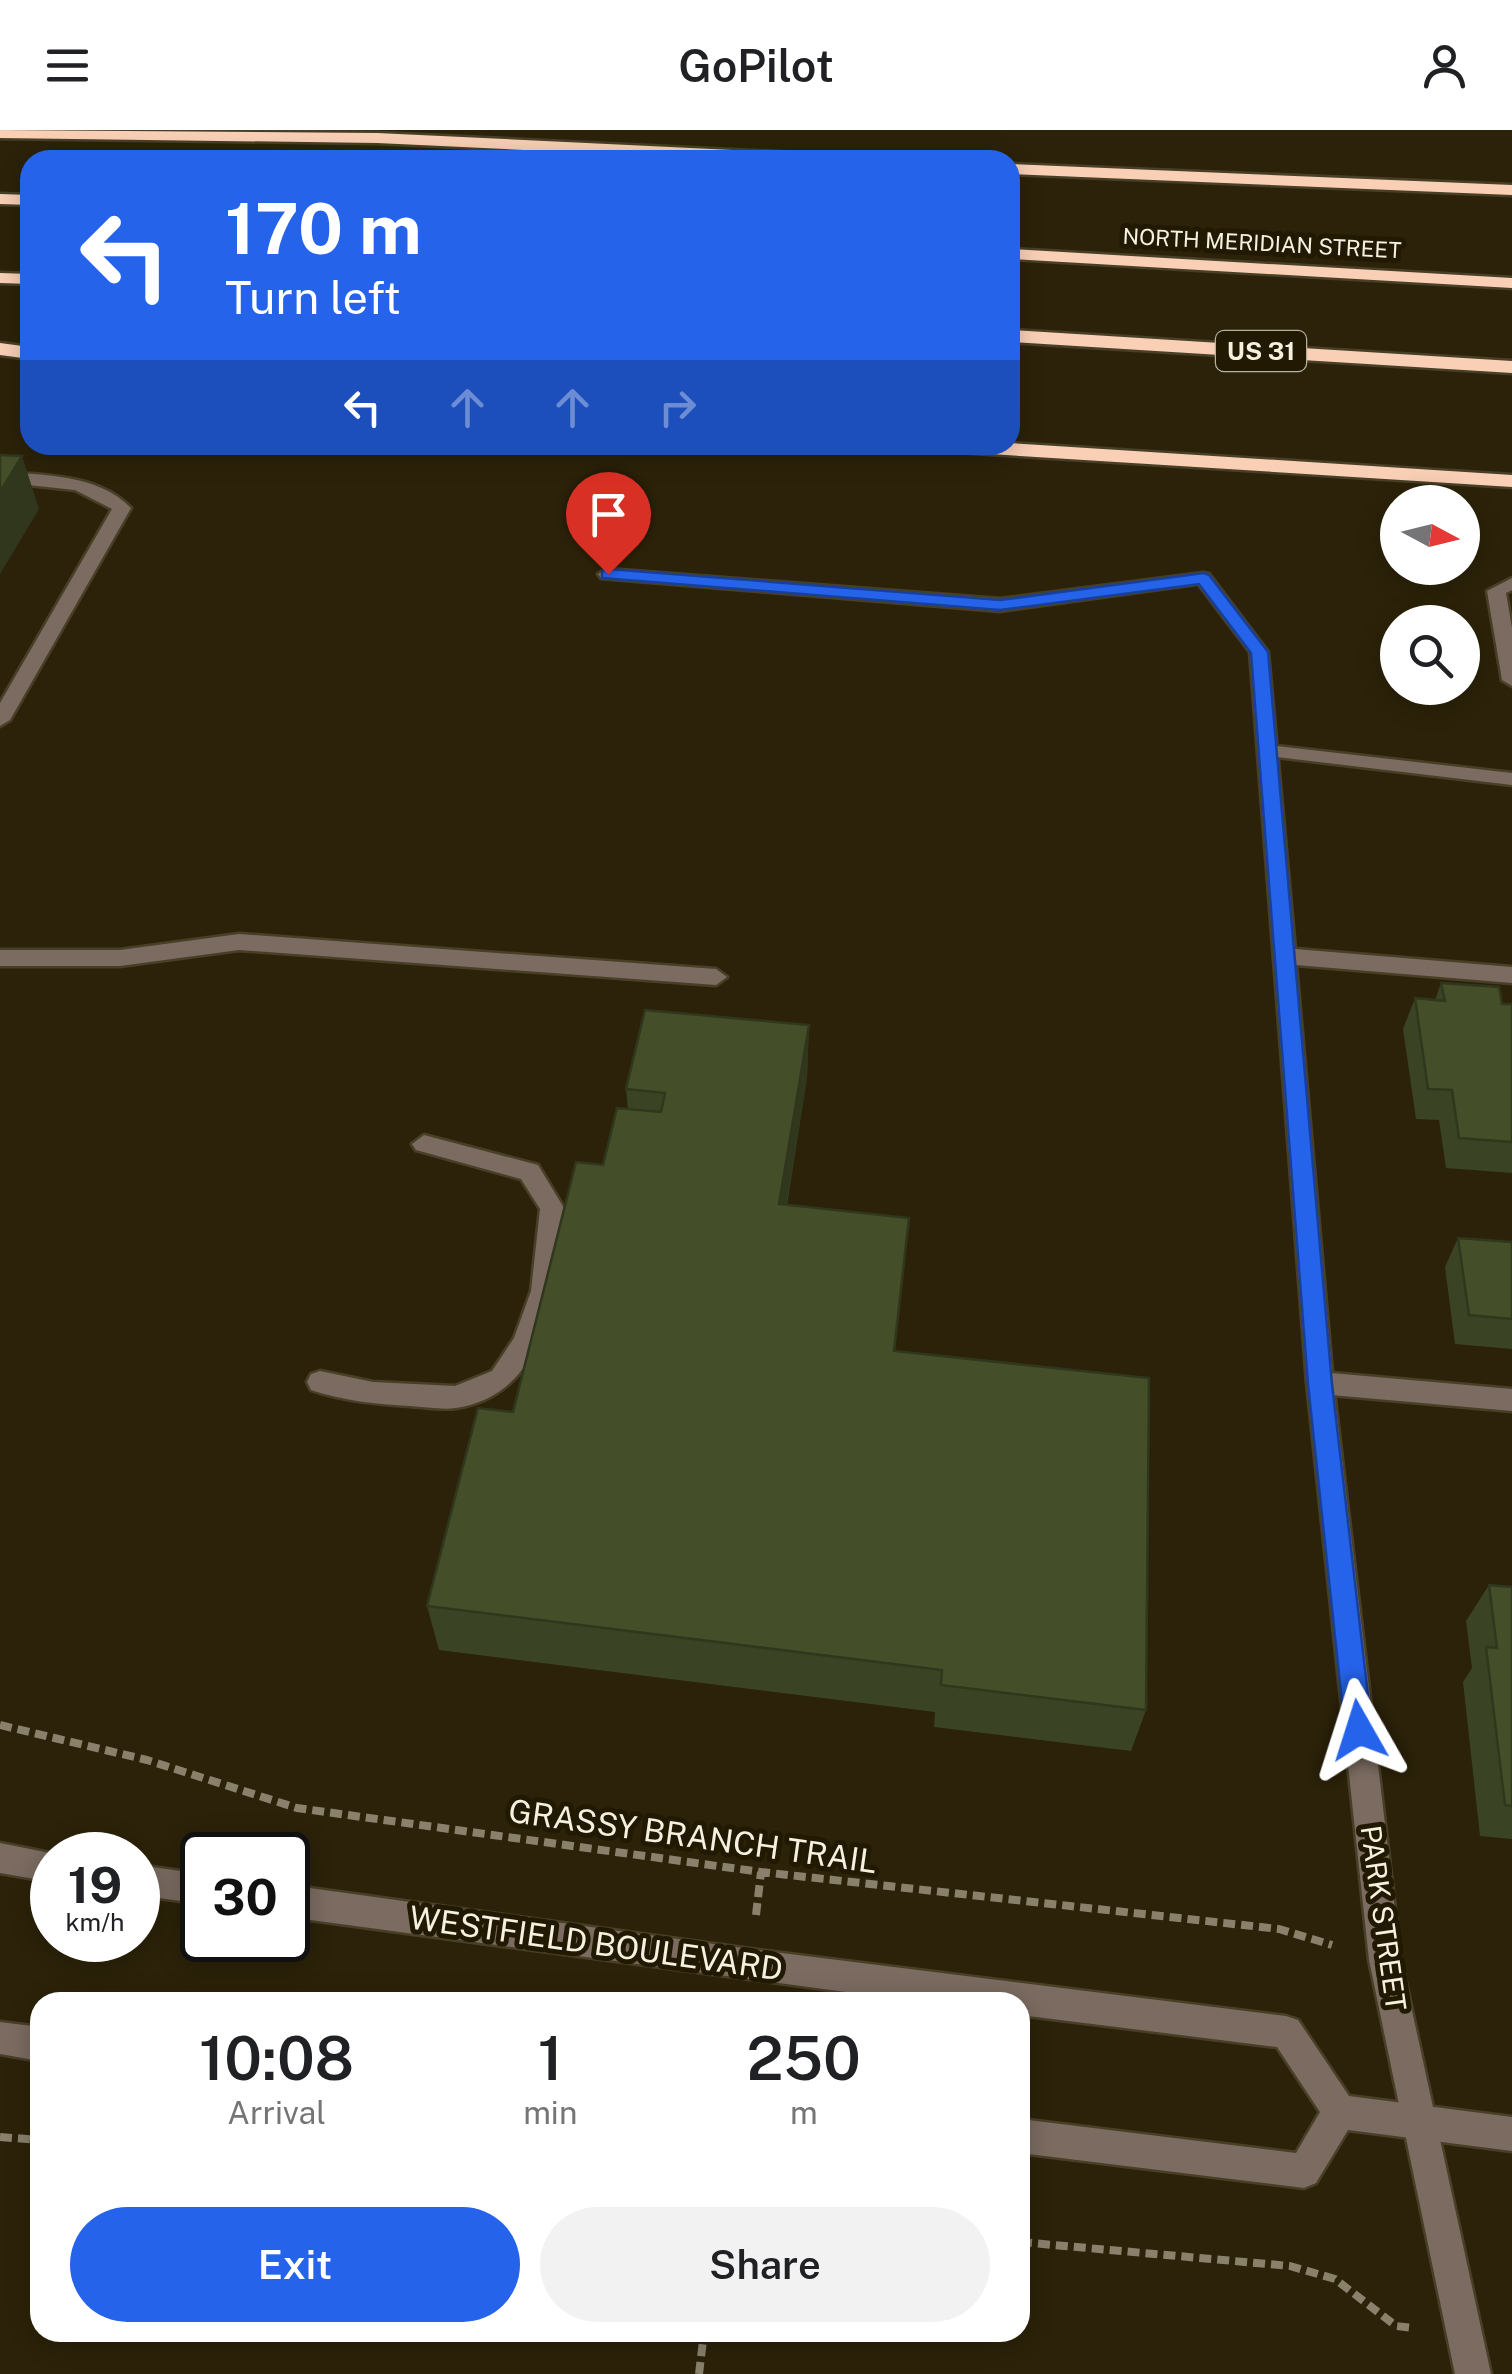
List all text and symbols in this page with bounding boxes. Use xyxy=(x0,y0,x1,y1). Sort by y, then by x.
icon: menu xyxy=(40,38,95,93)
icon: person xyxy=(1417,38,1472,93)
text: GoPilot xyxy=(678,39,834,92)
text: 170 m xyxy=(225,187,422,270)
icon: left xyxy=(60,190,190,320)
street label: NORTH MERIDIAN STREET xyxy=(1122,223,1402,263)
text: Turn left xyxy=(225,271,401,324)
road number: US 31 xyxy=(1216,331,1306,371)
icon: left xyxy=(335,380,390,435)
icon: ahead xyxy=(440,380,495,435)
icon: ahead xyxy=(545,380,600,435)
icon: right xyxy=(650,380,705,435)
pin xyxy=(566,472,651,575)
north arrow xyxy=(1380,485,1480,585)
map controls xyxy=(1380,485,1480,705)
icon: arrive xyxy=(581,487,636,542)
button: search xyxy=(1380,605,1480,705)
position arrow xyxy=(1307,1678,1411,1782)
street label: GRASSY BRANCH TRAIL xyxy=(506,1792,880,1880)
street label: PARK STREET xyxy=(1355,1823,1413,2013)
speed limit sign: 30 xyxy=(180,1832,310,1962)
text: 19 xyxy=(68,1855,122,1914)
street label: WESTFIELD BOULEVARD xyxy=(407,1898,785,1988)
text: km/h xyxy=(66,1907,124,1937)
text: 10:08 xyxy=(199,2023,354,2094)
text: 1 xyxy=(538,2023,563,2094)
text: 250 xyxy=(747,2023,861,2094)
text: Arrival xyxy=(227,2094,326,2131)
text: min xyxy=(523,2094,577,2131)
text: m xyxy=(790,2094,818,2131)
button: Exit xyxy=(70,2207,520,2322)
button: Share xyxy=(540,2207,990,2322)

